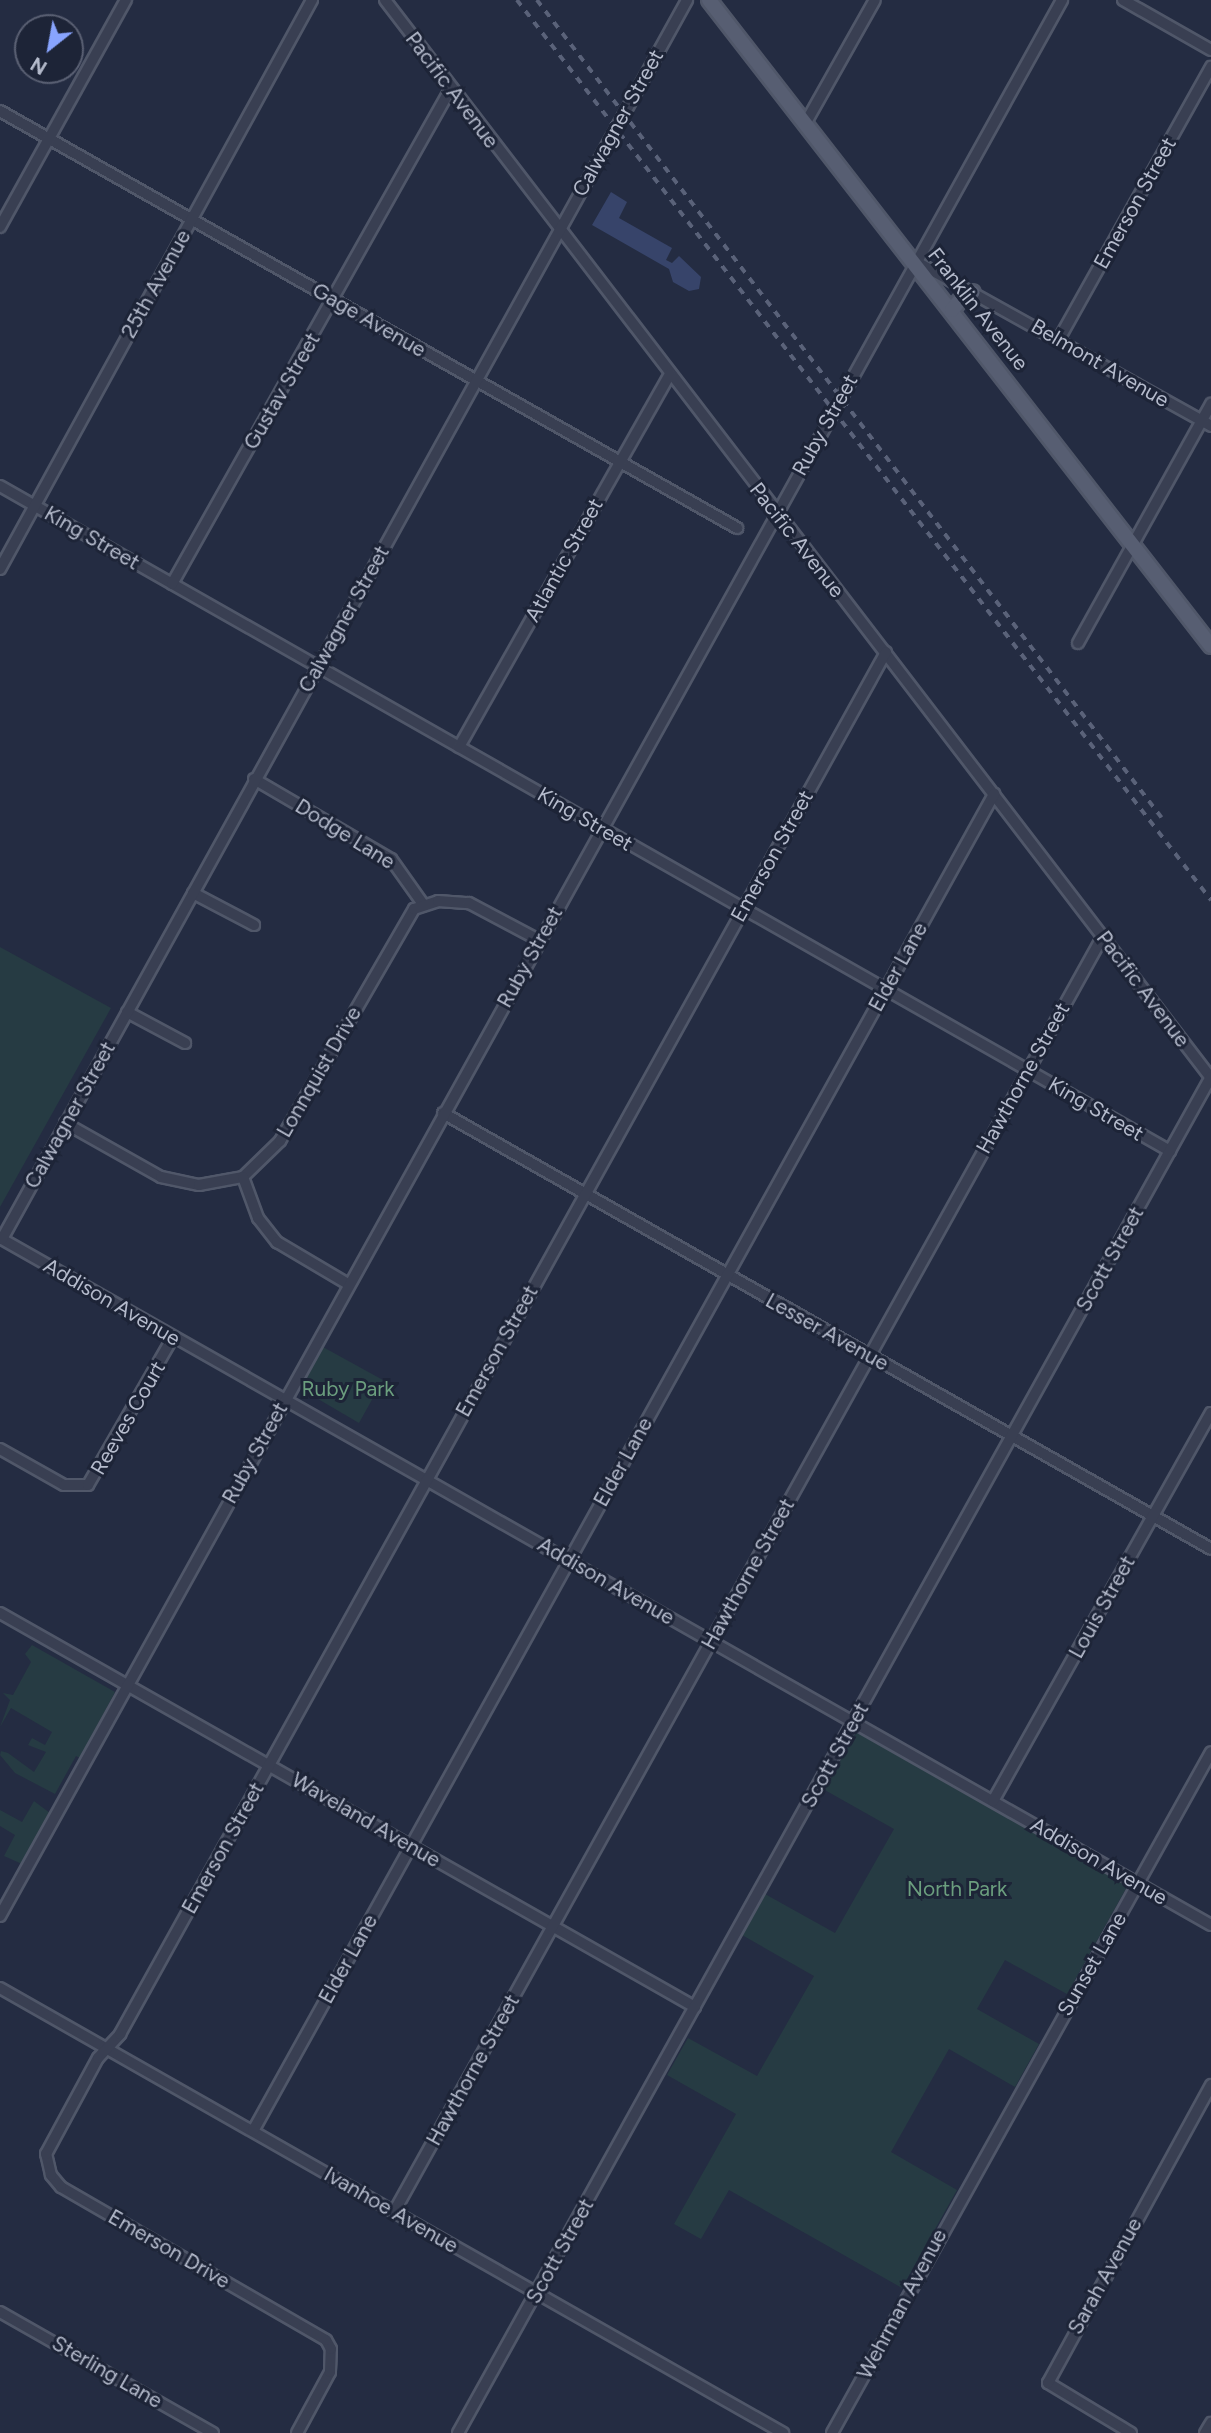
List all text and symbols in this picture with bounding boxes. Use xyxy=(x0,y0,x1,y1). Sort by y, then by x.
north arrow xyxy=(14,14,84,84)
street label: Pacific Avenue xyxy=(400,27,504,153)
street label: Calwagner Street xyxy=(567,45,669,201)
text: N xyxy=(27,52,51,79)
street label: Emerson Street xyxy=(1088,133,1182,273)
street label: 25th Avenue xyxy=(116,226,196,342)
street label: Franklin Avenue xyxy=(922,243,1034,375)
street label: Gage Avenue xyxy=(308,277,430,363)
street label: Belmont Avenue xyxy=(1027,313,1173,413)
street label: Gustav Street xyxy=(238,328,326,454)
street label: Ruby Street xyxy=(787,370,863,480)
street label: Pacific Avenue xyxy=(744,477,850,603)
street label: Atlantic Street xyxy=(520,494,608,626)
street label: King Street xyxy=(40,501,144,575)
street label: Calwagner Street xyxy=(293,541,395,697)
street label: King Street xyxy=(533,782,637,856)
street label: Emerson Street xyxy=(725,786,819,926)
street label: Dodge Lane xyxy=(291,793,399,875)
street label: Ruby Street xyxy=(492,902,568,1012)
street label: Elder Lane xyxy=(863,918,933,1016)
street label: Pacific Avenue xyxy=(1091,926,1195,1052)
street label: Hawthorne Street xyxy=(971,998,1075,1158)
street label: Lonnquist Drive xyxy=(271,1002,367,1142)
street label: Calwagner Street xyxy=(19,1037,121,1193)
street label: King Street xyxy=(1044,1072,1148,1146)
street label: Scott Street xyxy=(1071,1202,1149,1316)
street label: Addison Avenue xyxy=(39,1253,185,1351)
street label: Emerson Street xyxy=(450,1281,544,1421)
street label: Lesser Avenue xyxy=(761,1288,893,1376)
street label: Reeves Court xyxy=(85,1357,171,1479)
park label: Ruby Park xyxy=(301,1376,395,1402)
street label: Ruby Street xyxy=(217,1398,293,1508)
street label: Elder Lane xyxy=(588,1413,658,1511)
street label: Hawthorne Street xyxy=(696,1494,800,1654)
street label: Addison Avenue xyxy=(533,1532,679,1630)
street label: Louis Street xyxy=(1063,1551,1141,1663)
street label: Scott Street xyxy=(796,1698,874,1812)
street label: Waveland Avenue xyxy=(287,1767,445,1873)
street label: Emerson Street xyxy=(176,1778,270,1918)
street label: Addison Avenue xyxy=(1026,1812,1172,1910)
park label: North Park xyxy=(907,1876,1007,1902)
street label: Sunset Lane xyxy=(1052,1908,1132,2020)
street label: Elder Lane xyxy=(313,1910,383,2008)
street label: Hawthorne Street xyxy=(421,1990,525,2150)
street label: Ivanhoe Avenue xyxy=(320,2161,462,2259)
street label: Scott Street xyxy=(521,2194,599,2308)
street label: Emerson Drive xyxy=(104,2204,234,2294)
street label: Sarah Avenue xyxy=(1063,2213,1147,2339)
street label: Wehrman Avenue xyxy=(852,2225,952,2383)
street label: Sterling Lane xyxy=(47,2330,167,2414)

